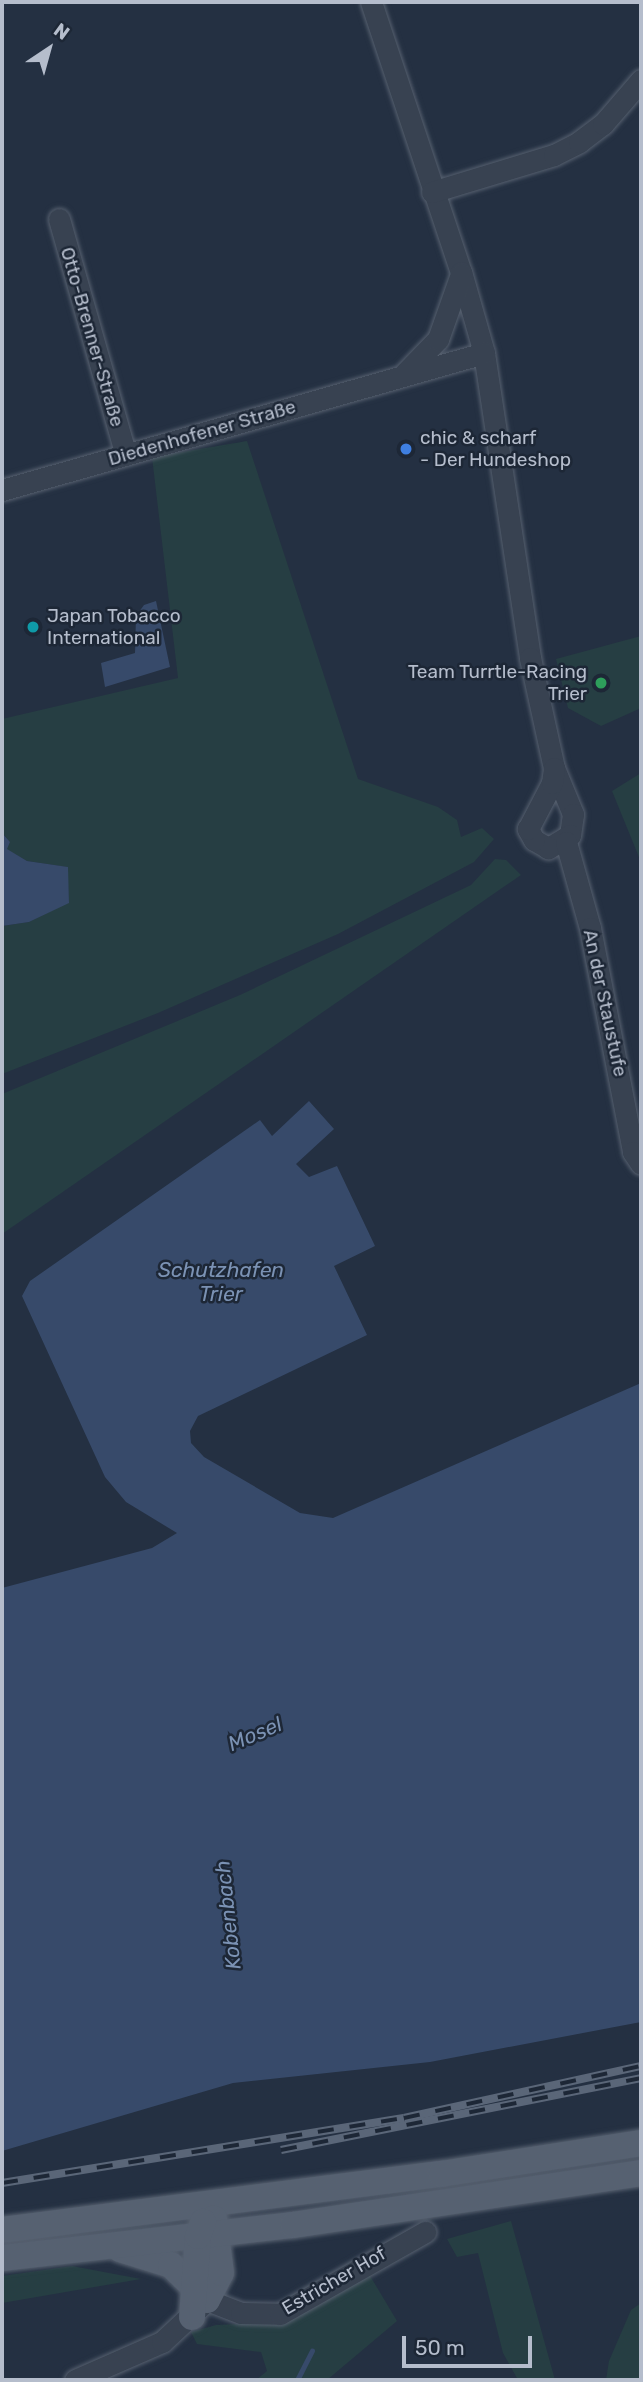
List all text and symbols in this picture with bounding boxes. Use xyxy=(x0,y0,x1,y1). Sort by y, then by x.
north arrow xyxy=(14,14,84,84)
text: N xyxy=(49,18,74,45)
street label: Otto-Brenner-Straße xyxy=(55,245,129,429)
street label: Diedenhofener Straße xyxy=(105,395,299,471)
place label: chic & scharf - Der Hundeshop xyxy=(420,427,571,471)
marker: chic & scharf - Der Hundeshop xyxy=(398,441,414,457)
place label: Japan Tobacco International xyxy=(47,605,181,649)
marker: Japan Tobacco International xyxy=(25,619,41,635)
place label: Team Turrtle-Racing Trier xyxy=(407,661,587,705)
marker: Team Turrtle-Racing Trier xyxy=(593,675,609,691)
street label: An der Staustufe xyxy=(578,927,632,1079)
water label: Schutzhafen Trier xyxy=(158,1257,284,1307)
water label: Mosel xyxy=(224,1711,286,1757)
water label: Kobenbach xyxy=(210,1859,246,1971)
street label: Estricher Hof xyxy=(278,2242,390,2320)
scale bar xyxy=(405,2322,534,2366)
text: 50 m xyxy=(415,2335,465,2360)

